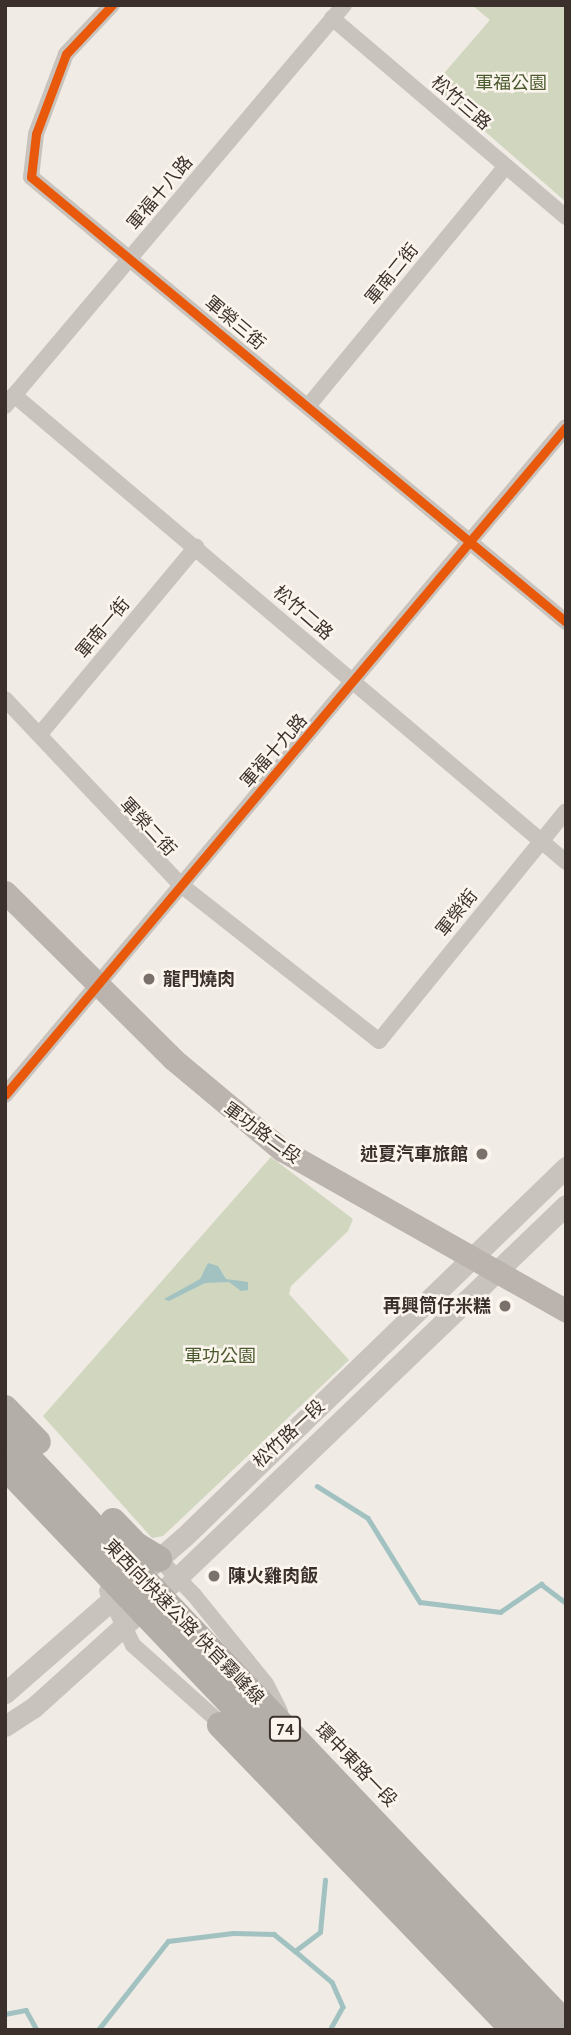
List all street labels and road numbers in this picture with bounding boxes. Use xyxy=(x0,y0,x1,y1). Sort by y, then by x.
street label: 松竹三路 xyxy=(427,71,495,135)
street label: 軍福十八路 xyxy=(123,152,197,234)
street label: 軍南二街 xyxy=(361,239,423,309)
street label: 軍榮三街 xyxy=(200,292,270,354)
street label: 松竹二路 xyxy=(269,581,337,645)
street label: 軍南一街 xyxy=(72,593,134,663)
street label: 軍福十九路 xyxy=(236,710,312,792)
street label: 軍榮二街 xyxy=(116,793,180,861)
street label: 軍榮街 xyxy=(432,885,482,941)
street label: 軍功路二段 xyxy=(219,1098,305,1168)
street label: 松竹路一段 xyxy=(249,1395,329,1473)
street label: 東西向快速公路 快官霧峰線 xyxy=(100,1535,268,1709)
road number: 74 xyxy=(268,1716,302,1742)
street label: 環中東路一段 xyxy=(311,1719,401,1811)

